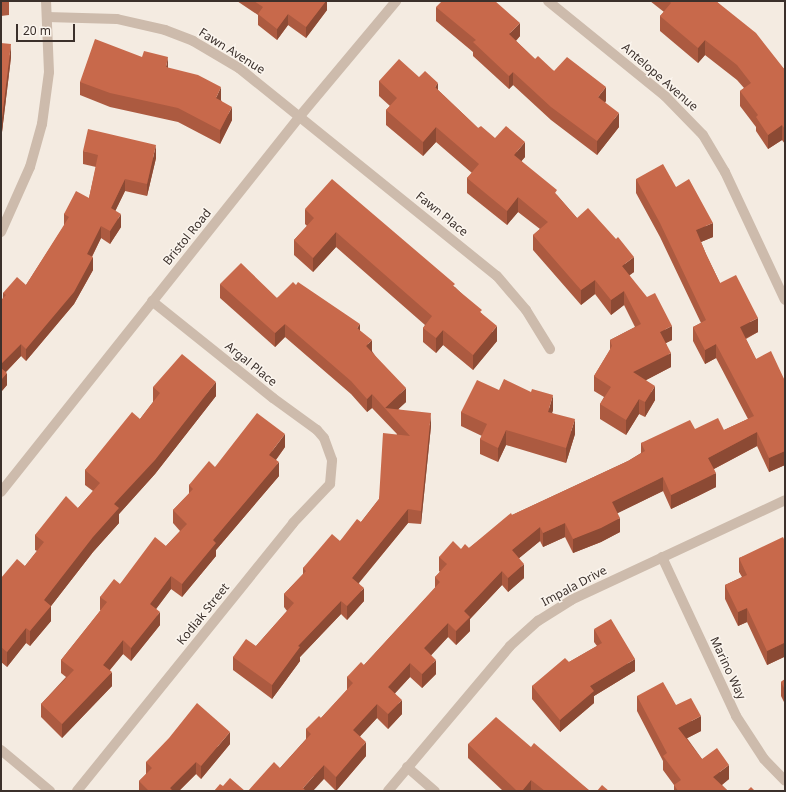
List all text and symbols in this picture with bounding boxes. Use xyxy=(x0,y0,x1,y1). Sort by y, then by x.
scale bar xyxy=(18,16,77,42)
text: 20 m xyxy=(23,22,51,39)
street label: Fawn Avenue xyxy=(196,25,268,77)
street label: Antelope Avenue xyxy=(619,40,701,114)
street label: Fawn Place xyxy=(413,189,471,239)
street label: Bristol Road xyxy=(160,206,214,268)
street label: Argal Place xyxy=(222,339,280,389)
street label: Impala Drive xyxy=(539,563,609,609)
street label: Kodiak Street xyxy=(174,580,232,648)
street label: Marino Way xyxy=(707,634,749,702)

